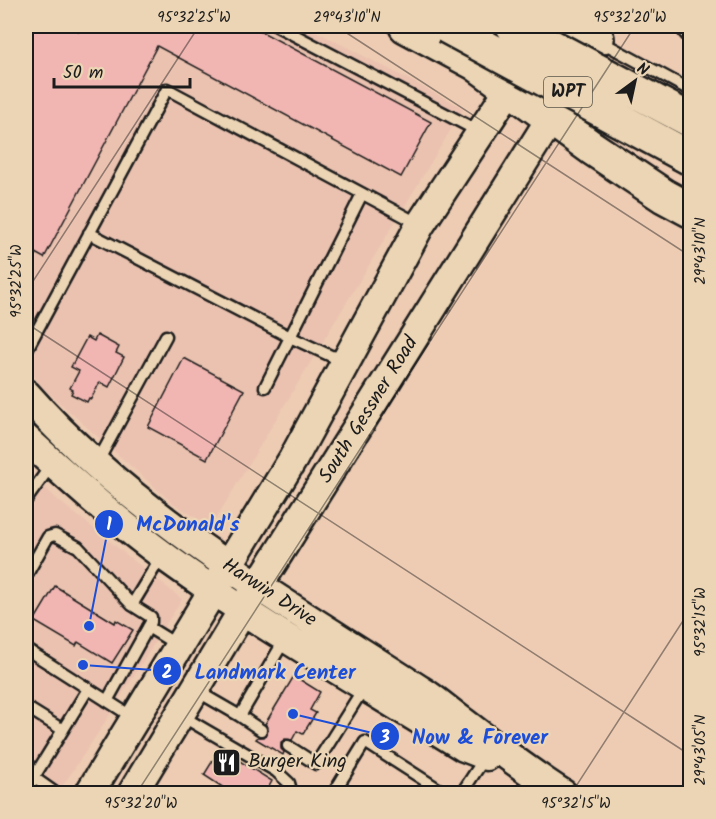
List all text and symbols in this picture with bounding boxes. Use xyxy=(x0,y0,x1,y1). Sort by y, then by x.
text: 95°32'25"W xyxy=(157,6,231,30)
text: 29°43'10"N xyxy=(313,6,381,30)
text: 95°32'20"W xyxy=(594,6,667,30)
scale bar xyxy=(54,51,190,89)
north arrow xyxy=(605,51,665,111)
text: N xyxy=(631,56,653,83)
text: 50 m xyxy=(63,59,103,88)
road number: WPT xyxy=(544,77,592,107)
text: 29°43'10"N xyxy=(689,217,713,285)
text: 95°32'25"W xyxy=(5,244,29,318)
street label: South Gessner Road xyxy=(311,329,428,490)
callout: McDonald's xyxy=(94,505,252,544)
text: McDonald's xyxy=(136,509,240,542)
text: 1 xyxy=(106,511,112,540)
street label: Harwin Drive xyxy=(215,550,323,636)
text: 95°32'15"W xyxy=(689,587,713,657)
callout: Landmark Center xyxy=(152,652,368,691)
text: Landmark Center xyxy=(194,657,357,690)
text: 2 xyxy=(162,659,172,688)
text: 29°43'05"N xyxy=(689,715,713,785)
callout: Now & Forever xyxy=(370,717,560,756)
text: Now & Forever xyxy=(412,722,549,755)
text: 3 xyxy=(379,724,390,753)
restaurant icon: Burger King xyxy=(211,746,243,778)
place label: Burger King xyxy=(248,746,347,778)
text: 95°32'20"W xyxy=(105,792,178,816)
text: 95°32'15"W xyxy=(541,792,611,816)

